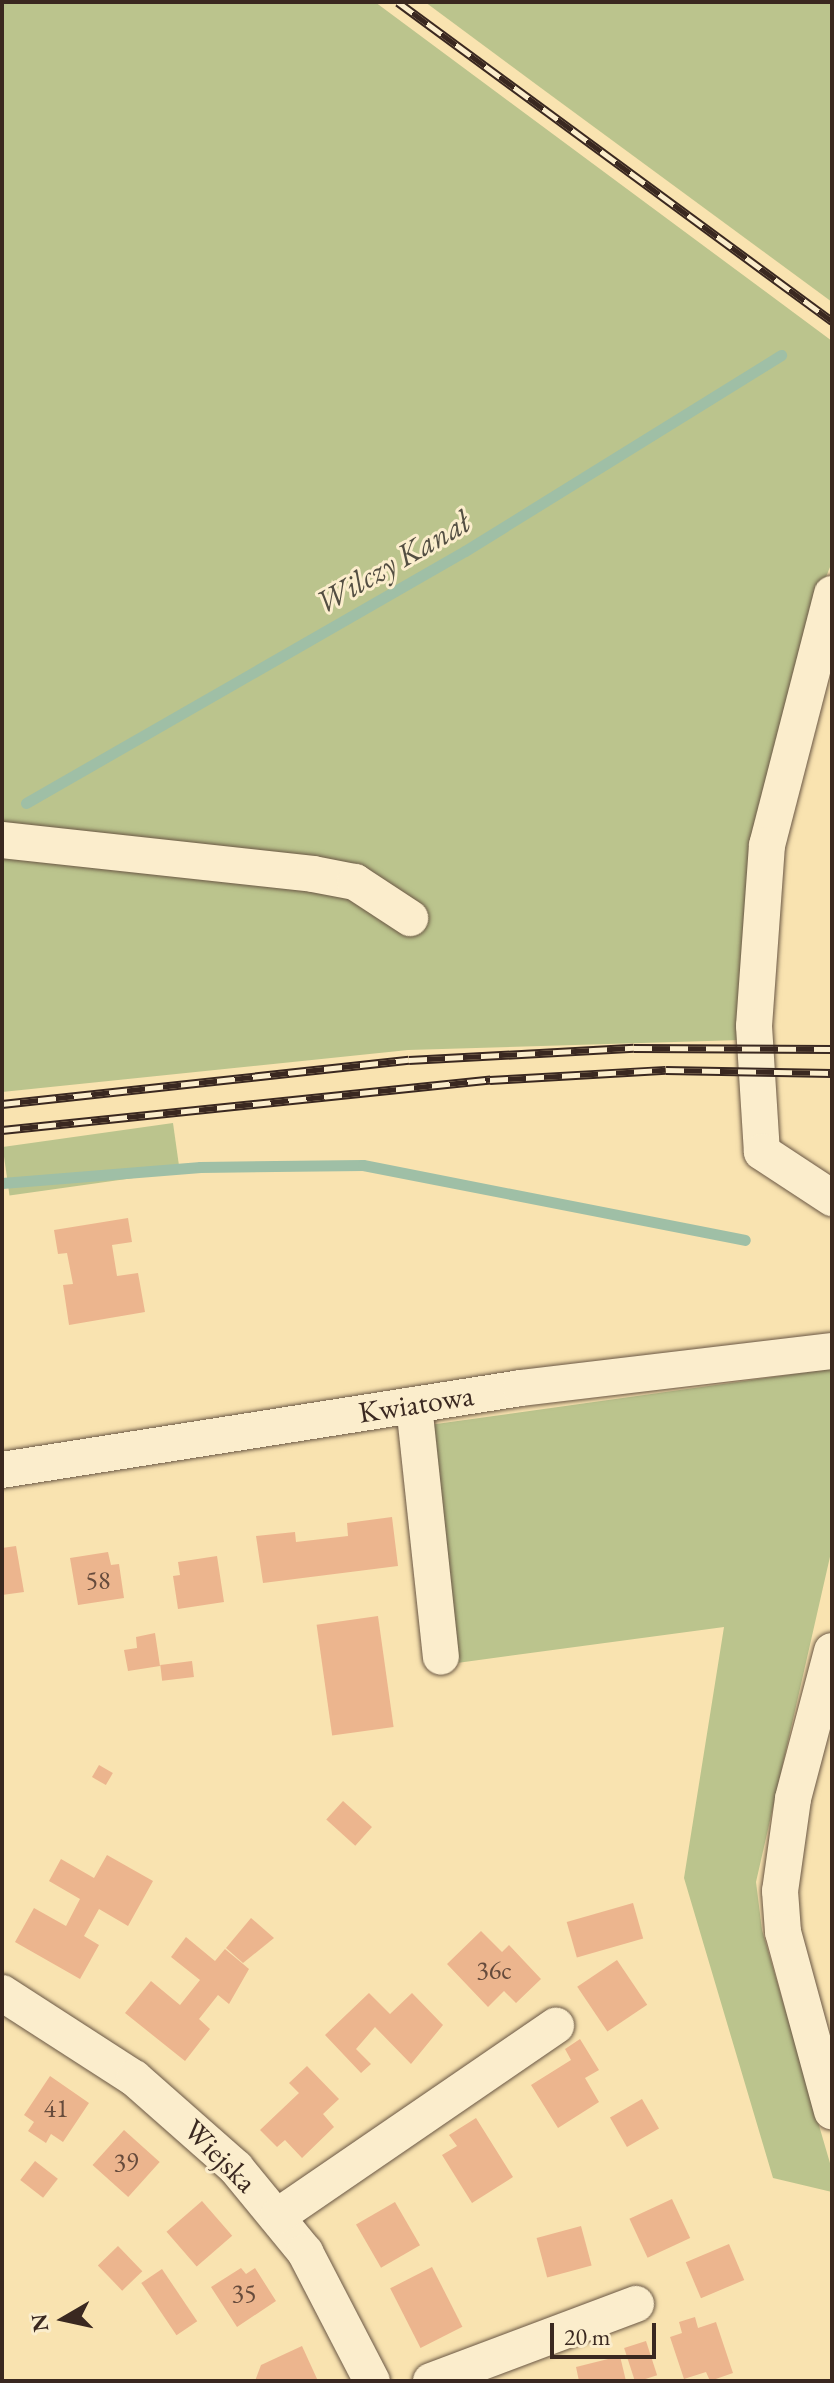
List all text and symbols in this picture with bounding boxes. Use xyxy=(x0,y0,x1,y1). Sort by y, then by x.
water label: Wilczy Kanał xyxy=(309,502,477,622)
street label: Kwiatowa xyxy=(356,1377,476,1431)
house number: 58 xyxy=(86,1565,110,1597)
house number: 36c xyxy=(476,1955,512,1987)
house number: 41 xyxy=(44,2093,68,2125)
street label: Wiejska xyxy=(176,2112,264,2200)
house number: 39 xyxy=(114,2147,138,2179)
house number: 35 xyxy=(232,2278,256,2310)
north arrow xyxy=(24,2279,104,2359)
scale bar xyxy=(554,2307,660,2357)
text: N xyxy=(24,2312,56,2334)
text: 20 m xyxy=(564,2321,611,2352)

